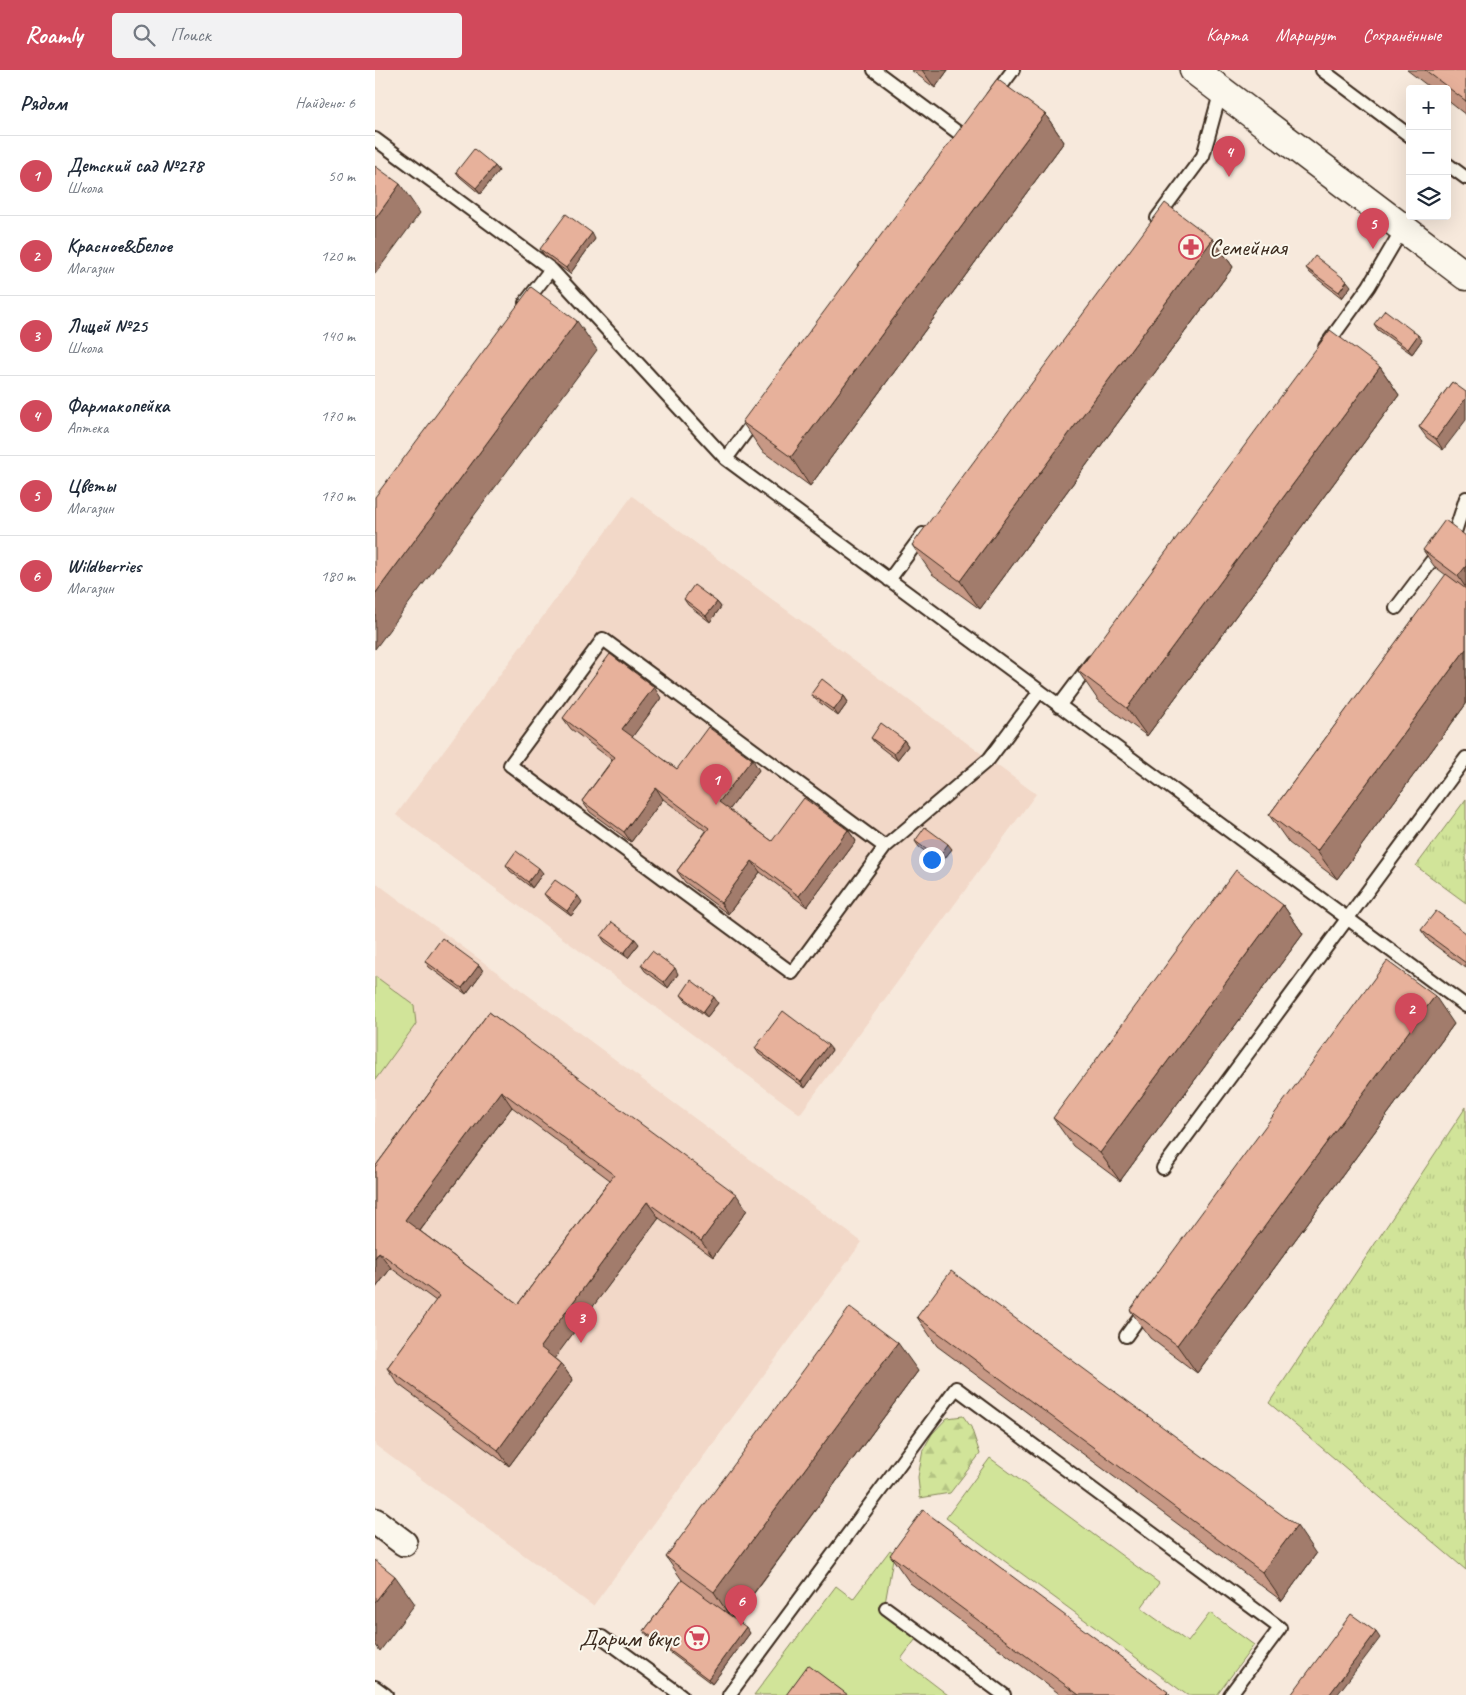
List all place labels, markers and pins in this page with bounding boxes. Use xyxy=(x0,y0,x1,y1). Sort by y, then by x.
pin: 4 xyxy=(1213,136,1245,177)
pin: 5 xyxy=(1357,208,1389,249)
place label: Семейная xyxy=(1209,232,1288,262)
pharmacy icon: Семейная xyxy=(1178,234,1204,260)
pin: 1 xyxy=(700,764,732,805)
pin: 2 xyxy=(1395,993,1427,1034)
pin: 3 xyxy=(565,1302,597,1343)
pin: 6 xyxy=(725,1585,757,1626)
place label: Дарим вкус xyxy=(579,1623,681,1653)
supermarket icon: Дарим вкус xyxy=(684,1625,710,1651)

